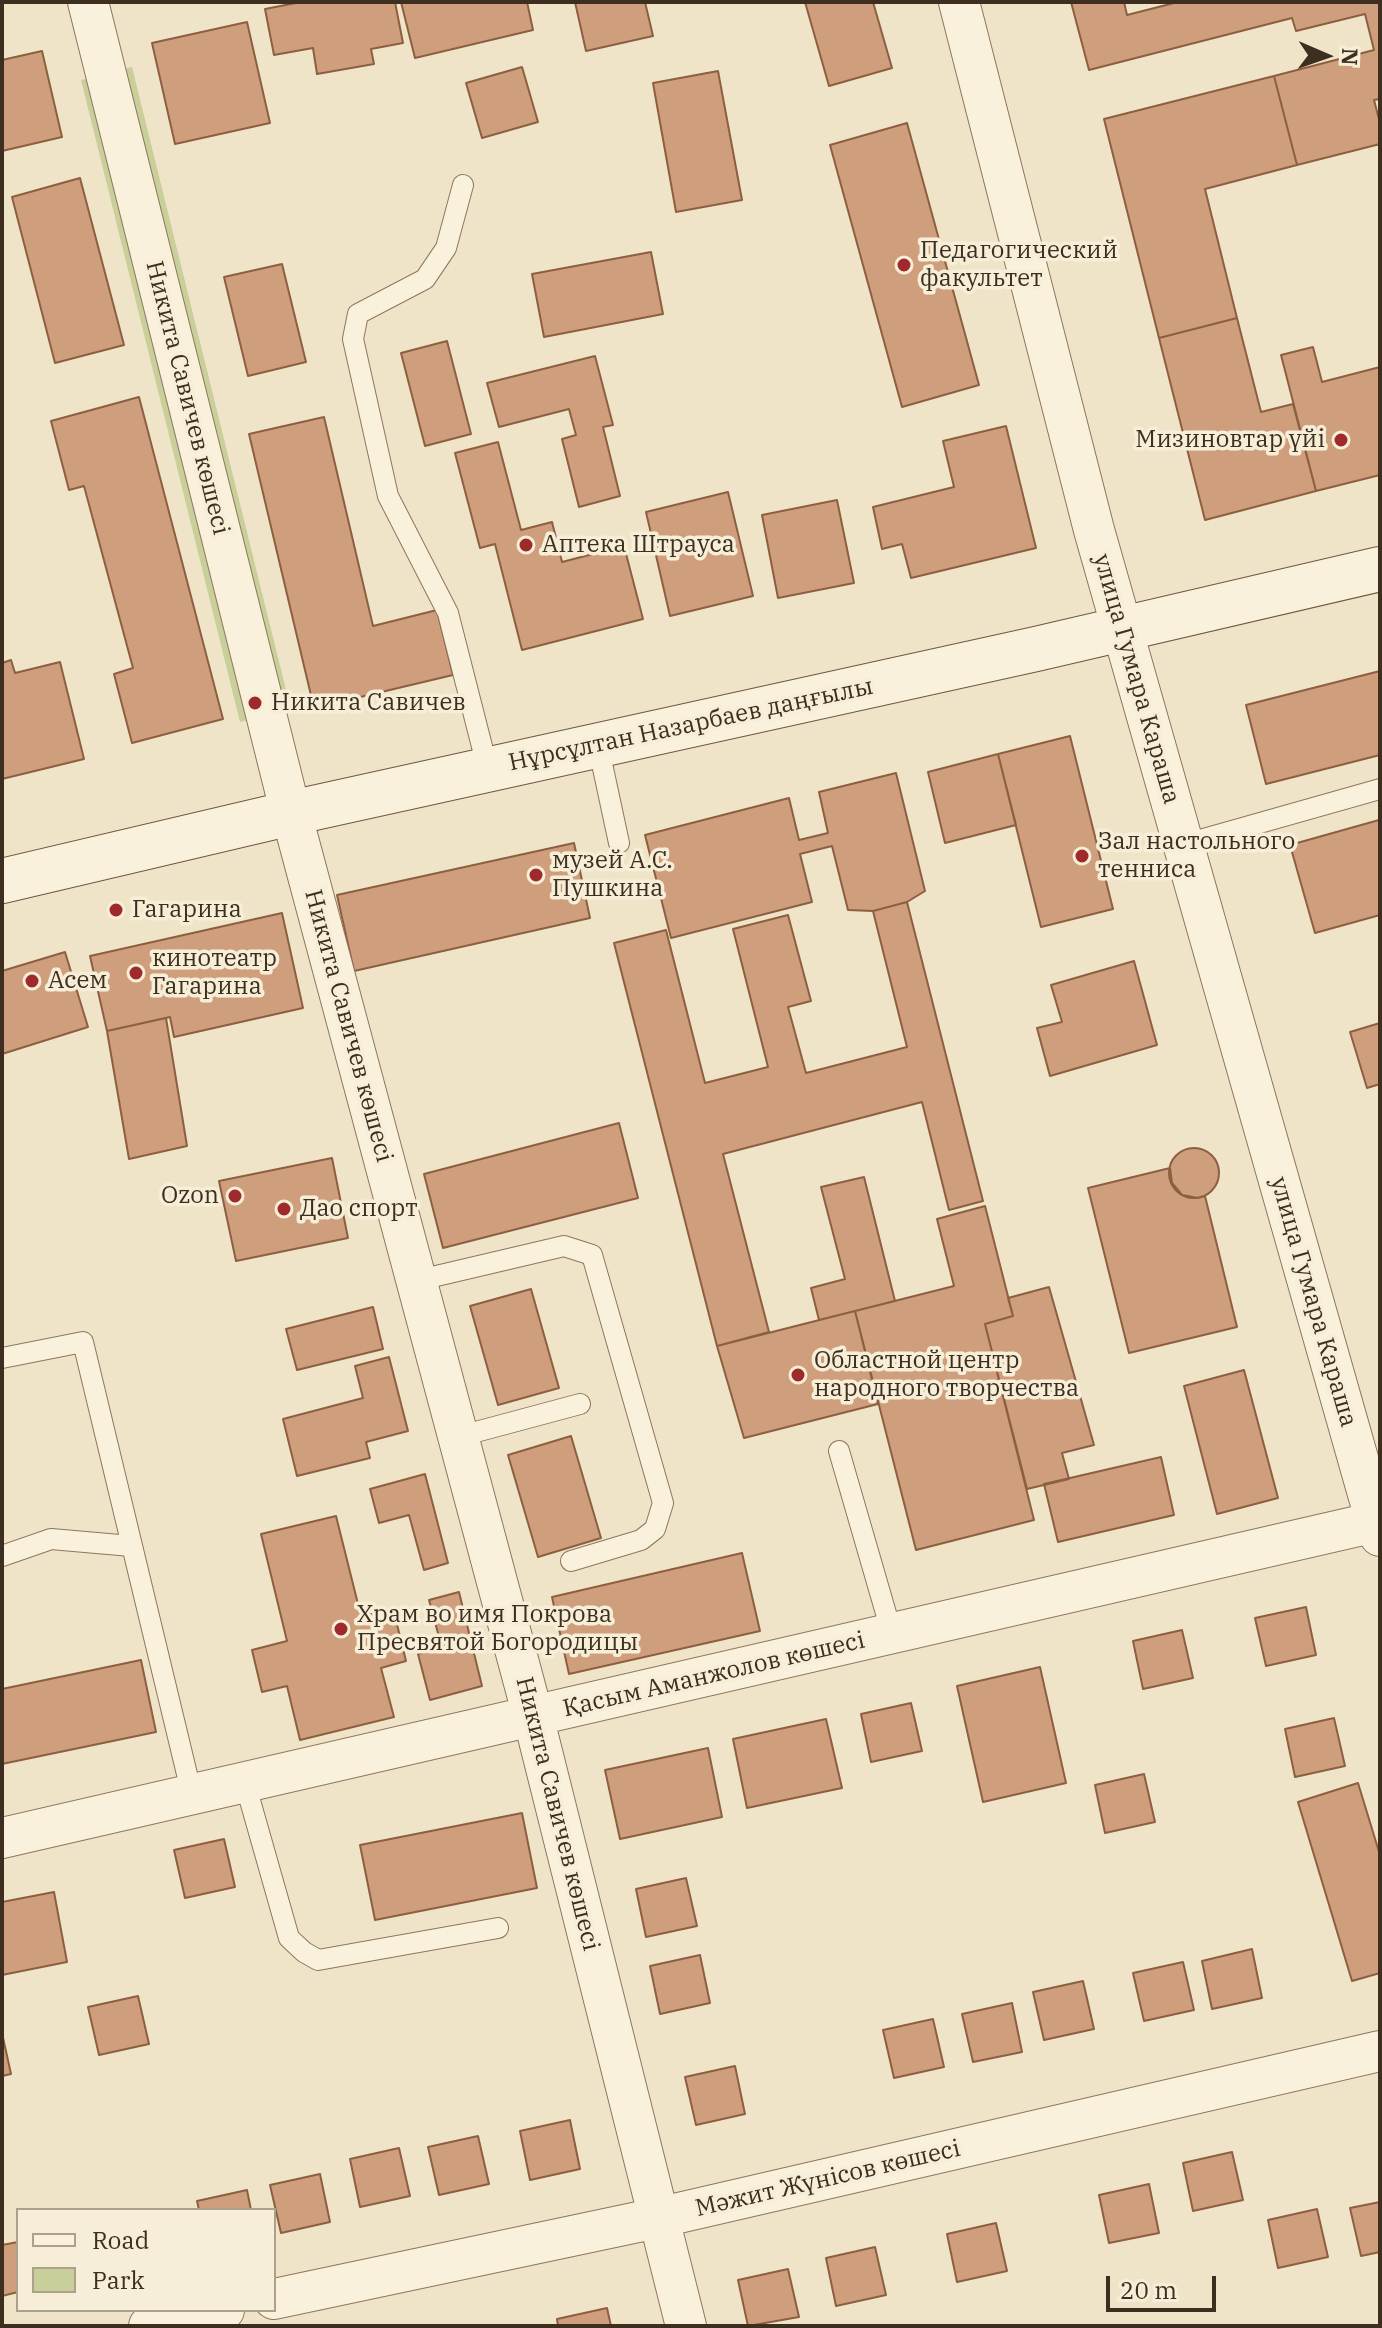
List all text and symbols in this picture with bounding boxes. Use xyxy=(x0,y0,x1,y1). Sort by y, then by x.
north arrow xyxy=(1286,16,1366,96)
text: N xyxy=(1336,48,1365,66)
place label: Педагогический факультет xyxy=(920,237,1118,293)
marker: Педагогический факультет xyxy=(895,256,913,274)
street label: Никита Савичев көшесі xyxy=(139,258,235,538)
place label: Мизиновтар үйі xyxy=(1135,426,1325,454)
marker: Мизиновтар үйі xyxy=(1332,431,1350,449)
place label: Аптека Штрауса xyxy=(542,531,735,559)
marker: Аптека Штрауса xyxy=(517,536,535,554)
street label: улица Гумара Караша xyxy=(1086,551,1186,807)
street label: Нұрсұлтан Назарбаев даңғылы xyxy=(506,672,876,778)
place label: Никита Савичев xyxy=(271,689,466,717)
marker: Никита Савичев xyxy=(246,694,264,712)
place label: Зал настольного тенниса xyxy=(1098,828,1295,884)
place label: музей А.С. Пушкина xyxy=(552,847,673,903)
marker: Зал настольного тенниса xyxy=(1073,847,1091,865)
marker: музей А.С. Пушкина xyxy=(527,866,545,884)
street label: Никита Савичев көшесі xyxy=(298,886,398,1166)
place label: Гагарина xyxy=(132,896,242,924)
marker: Гагарина xyxy=(107,901,125,919)
place label: кинотеатр Гагарина xyxy=(152,945,277,1001)
marker: кинотеатр Гагарина xyxy=(127,964,145,982)
place label: Асем xyxy=(48,967,107,995)
marker: Асем xyxy=(23,972,41,990)
street label: улица Гумара Караша xyxy=(1263,1174,1363,1430)
place label: Ozon xyxy=(161,1182,219,1210)
marker: Ozon xyxy=(226,1187,244,1205)
place label: Дао спорт xyxy=(300,1195,418,1223)
marker: Дао спорт xyxy=(275,1200,293,1218)
place label: Областной центр народного творчества xyxy=(814,1347,1079,1403)
marker: Областной центр народного творчества xyxy=(789,1366,807,1384)
place label: Храм во имя Покрова Пресвятой Богородицы xyxy=(357,1601,638,1657)
marker: Храм во имя Покрова Пресвятой Богородицы xyxy=(332,1620,350,1638)
street label: Қасым Аманжолов көшесі xyxy=(560,1626,868,1724)
street label: Никита Савичев көшесі xyxy=(509,1674,605,1954)
street label: Мәжит Жүнісов көшесі xyxy=(693,2134,963,2224)
legend xyxy=(16,2208,276,2312)
text: Road xyxy=(92,2224,149,2256)
scale bar xyxy=(1110,2260,1220,2310)
text: Park xyxy=(92,2264,144,2296)
text: 20 m xyxy=(1120,2274,1177,2306)

